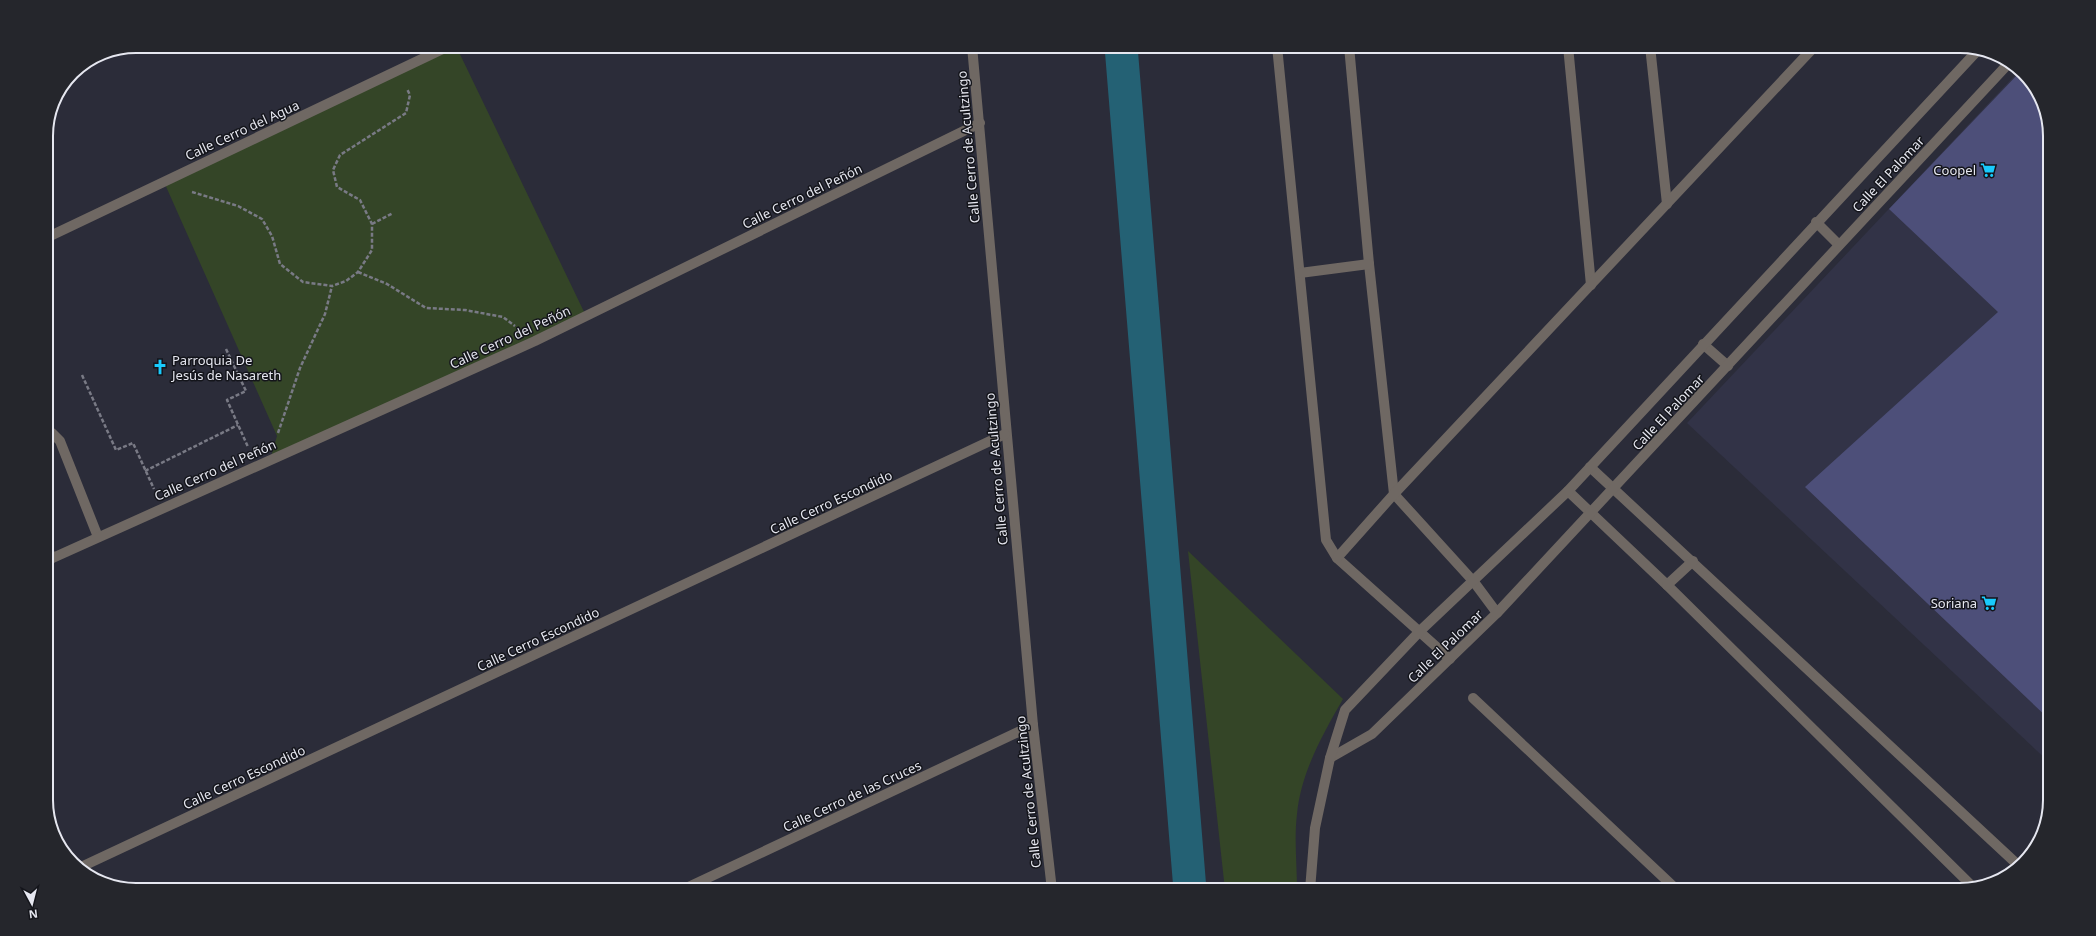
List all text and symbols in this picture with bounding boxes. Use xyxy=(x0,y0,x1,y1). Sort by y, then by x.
street label: Calle Cerro de Acultzingo xyxy=(952,70,984,224)
street label: Calle Cerro del Agua xyxy=(182,96,302,164)
street label: Calle El Palomar xyxy=(1848,132,1928,216)
street label: Calle Cerro del Peñón xyxy=(739,159,865,233)
place label: Coopel xyxy=(1933,161,1976,179)
supermarket icon: Coopel xyxy=(1979,161,1997,179)
street label: Calle Cerro del Peñón xyxy=(447,301,573,373)
place label: Parroquia De Jesús de Nasareth xyxy=(170,351,281,384)
church icon: Parroquia De Jesús de Nasareth xyxy=(151,358,169,376)
street label: Calle El Palomar xyxy=(1628,370,1708,454)
street label: Calle Cerro de Acultzingo xyxy=(980,392,1012,546)
street label: Calle Cerro del Peñón xyxy=(151,435,279,505)
street label: Calle Cerro Escondido xyxy=(767,466,895,538)
place label: Soriana xyxy=(1931,594,1977,612)
supermarket icon: Soriana xyxy=(1980,594,1998,612)
street label: Calle Cerro Escondido xyxy=(474,603,602,675)
street label: Calle El Palomar xyxy=(1403,605,1487,687)
street label: Calle Cerro de Acultzingo xyxy=(1011,715,1045,869)
street label: Calle Cerro Escondido xyxy=(180,741,308,813)
street label: Calle Cerro de las Cruces xyxy=(780,756,924,836)
north arrow xyxy=(12,884,52,924)
text: N xyxy=(28,906,39,922)

